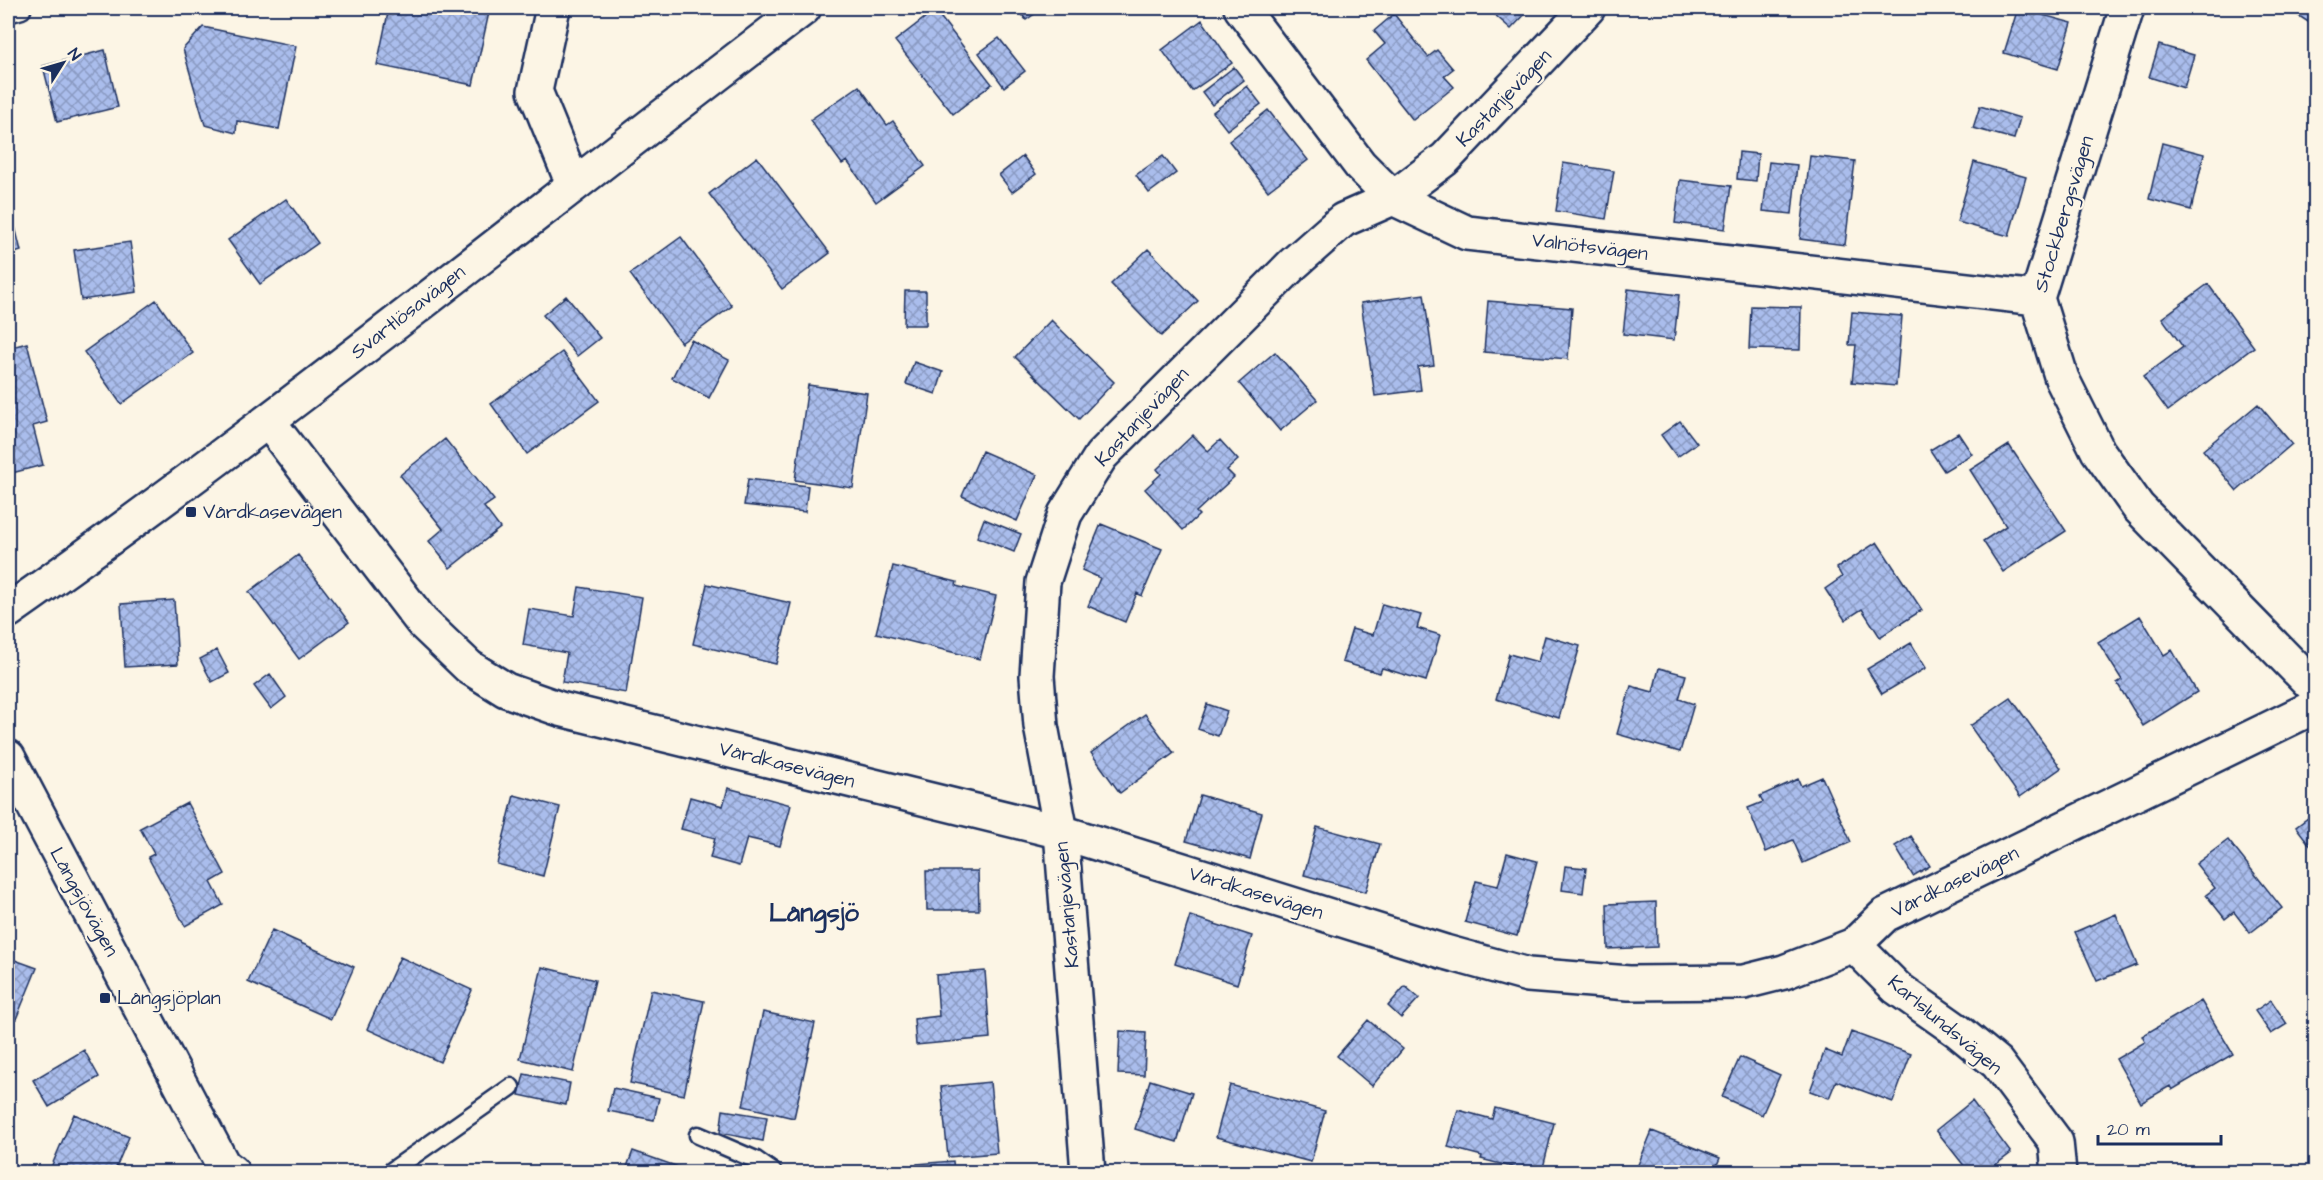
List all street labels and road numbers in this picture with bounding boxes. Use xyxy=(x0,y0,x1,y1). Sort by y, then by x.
street label: Kastanjevägen xyxy=(1450,43,1559,154)
street label: Stockbergsvägen xyxy=(2027,132,2102,296)
street label: Valnötsvägen xyxy=(1530,226,1650,269)
street label: Svartlösavägen xyxy=(345,258,472,367)
street label: Kastanjevägen xyxy=(1089,361,1196,474)
street label: Vårdkasevägen xyxy=(716,735,858,796)
street label: Vårdkasevägen xyxy=(1886,839,2024,926)
street label: Kastanjevägen xyxy=(1048,841,1087,969)
street label: Långsjövägen xyxy=(42,842,126,962)
street label: Vårdkasevägen xyxy=(1185,859,1327,928)
street label: Karlslundsvägen xyxy=(1881,969,2008,1082)

